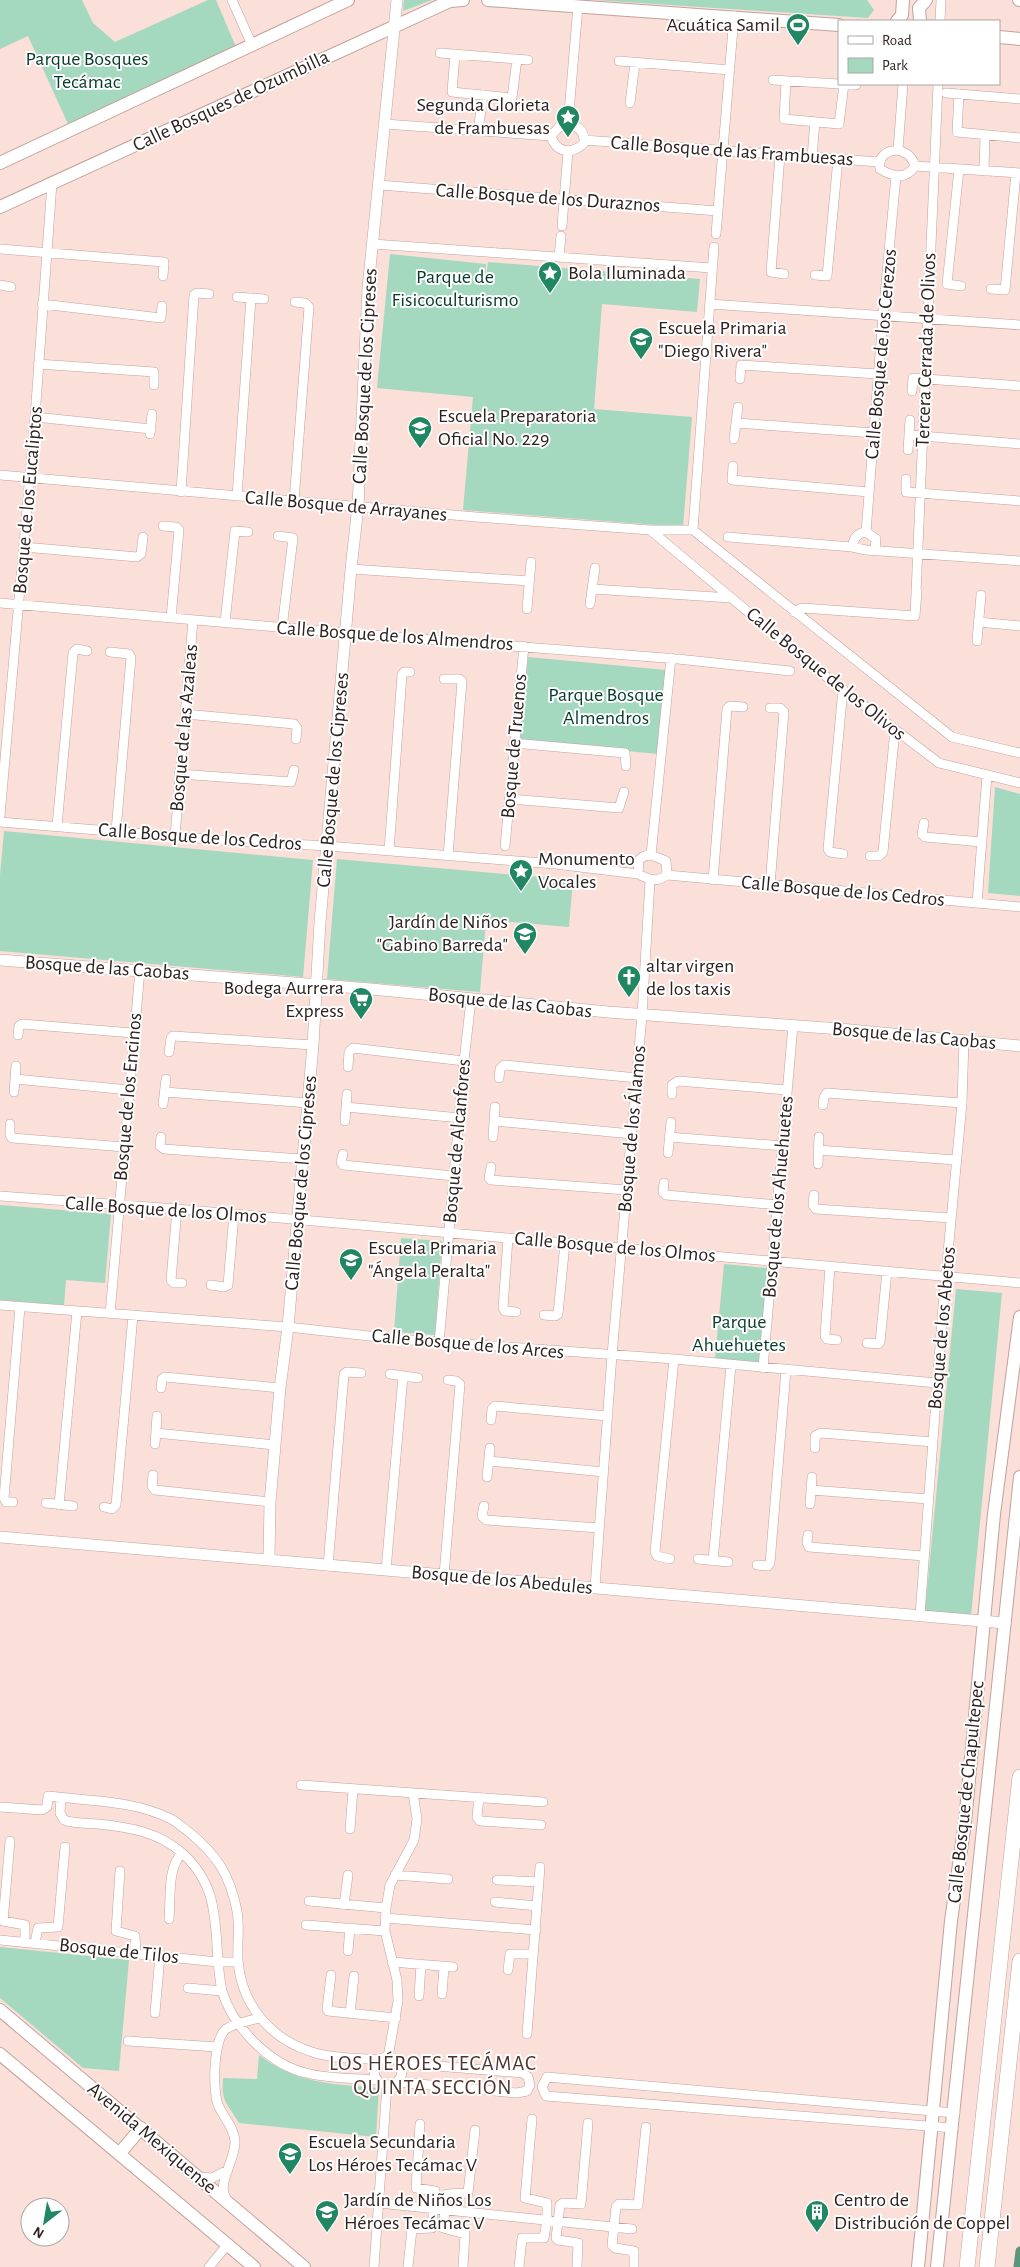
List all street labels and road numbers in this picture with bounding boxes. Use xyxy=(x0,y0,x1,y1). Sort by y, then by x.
street label: Calle Bosques de Ozumbilla xyxy=(130,47,332,155)
street label: Calle Bosque de las Frambuesas xyxy=(610,133,854,169)
street label: Calle Bosque de los Duraznos xyxy=(435,180,661,216)
street label: Calle Bosque de los Cerezos xyxy=(862,248,900,460)
street label: Tercera Cerrada de Olivos xyxy=(913,252,939,448)
street label: Calle Bosque de los Cipreses xyxy=(349,268,381,484)
street label: Bosque de los Eucaliptos xyxy=(10,405,46,595)
street label: Calle Bosque de Arrayanes xyxy=(244,487,448,525)
street label: Calle Bosque de los Olivos xyxy=(742,604,910,744)
street label: Calle Bosque de los Almendros xyxy=(276,618,514,654)
street label: Bosque de las Azaleas xyxy=(167,643,201,813)
street label: Calle Bosque de los Cipreses xyxy=(314,672,352,888)
street label: Bosque de Truenos xyxy=(498,673,530,819)
street label: Calle Bosque de los Cedros xyxy=(97,820,303,854)
street label: Calle Bosque de los Cedros xyxy=(740,872,946,910)
street label: Bosque de las Caobas xyxy=(24,952,190,984)
street label: Bosque de las Caobas xyxy=(427,984,593,1022)
street label: Bosque de los Encinos xyxy=(111,1012,145,1182)
street label: Bosque de las Caobas xyxy=(831,1019,997,1053)
street label: Bosque de los Álamos xyxy=(614,1044,649,1213)
street label: Bosque de Alcanfores xyxy=(440,1058,474,1224)
street label: Calle Bosque de los Cipreses xyxy=(282,1075,320,1291)
street label: Bosque de los Ahuehuetes xyxy=(759,1095,797,1299)
street label: Calle Bosque de los Olmos xyxy=(65,1193,267,1227)
street label: Calle Bosque de los Olmos xyxy=(514,1228,716,1266)
street label: Bosque de los Abetos xyxy=(925,1246,959,1410)
street label: Calle Bosque de los Arces xyxy=(371,1326,565,1362)
street label: Bosque de los Abedules xyxy=(410,1562,594,1598)
street label: Calle Bosque de Chapultepec xyxy=(944,1680,988,1904)
street label: Bosque de Tilos xyxy=(58,1935,180,1967)
street label: Avenida Mexiquense xyxy=(84,2078,220,2198)

